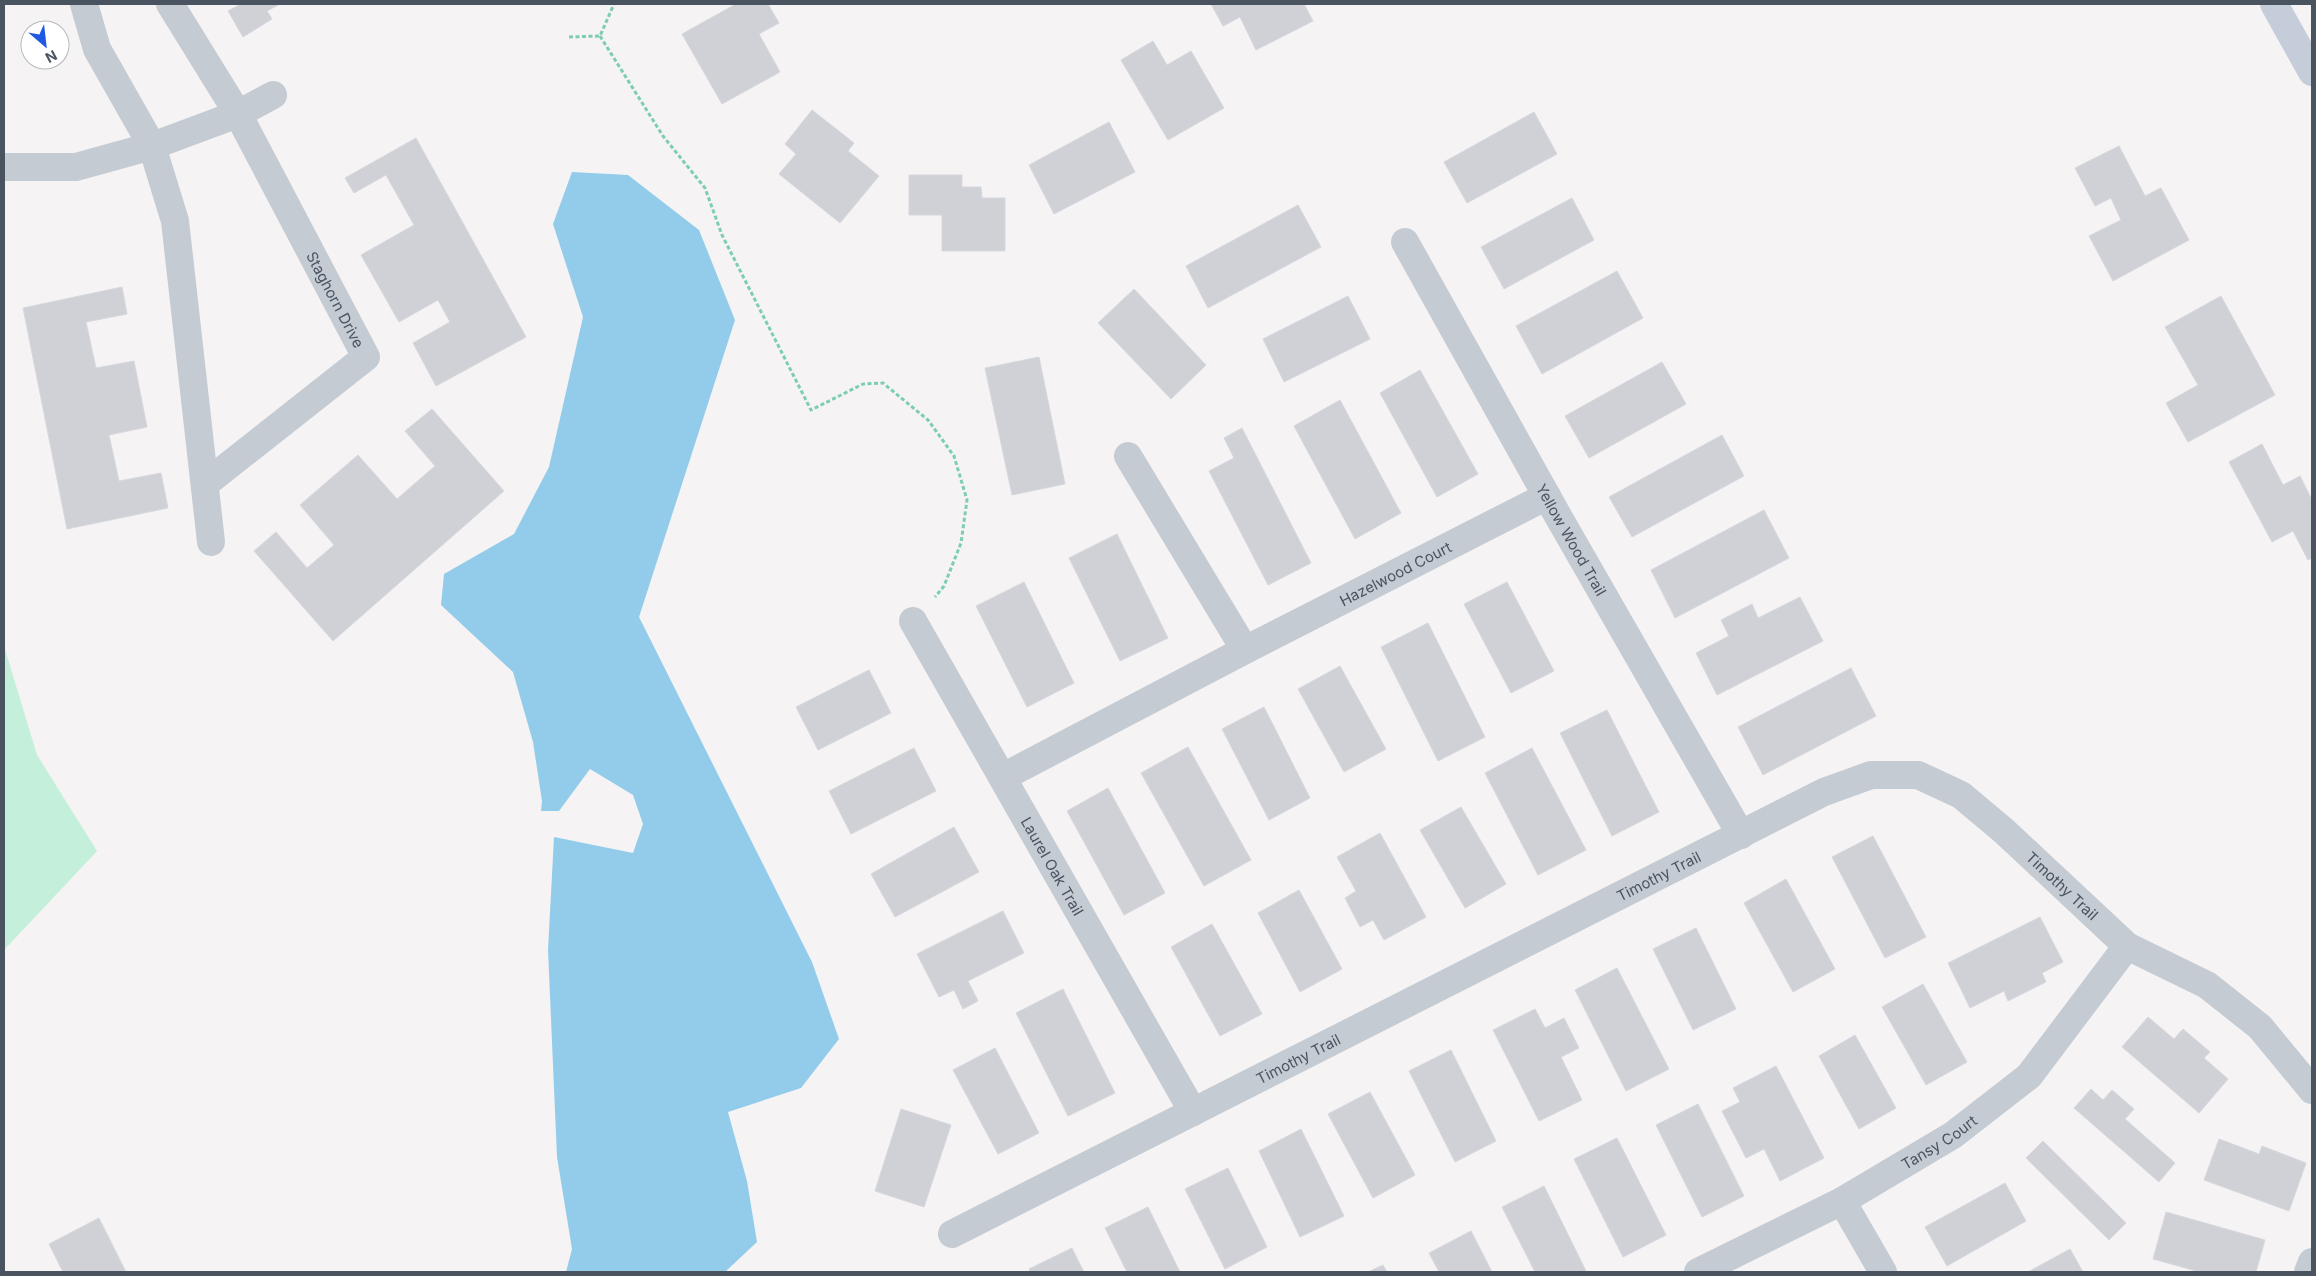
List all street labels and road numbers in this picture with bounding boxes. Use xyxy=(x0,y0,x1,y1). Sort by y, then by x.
street label: Staghorn Drive xyxy=(303,248,369,351)
street label: Yellow Wood Trail xyxy=(1532,480,1611,599)
street label: Hazelwood Court xyxy=(1336,537,1455,610)
street label: Laurel Oak Trail xyxy=(1017,813,1088,919)
street label: Timothy Trail xyxy=(1613,847,1704,905)
street label: Timothy Trail xyxy=(2022,847,2102,924)
street label: Timothy Trail xyxy=(1253,1029,1343,1088)
street label: Tansy Court xyxy=(1898,1111,1981,1173)

